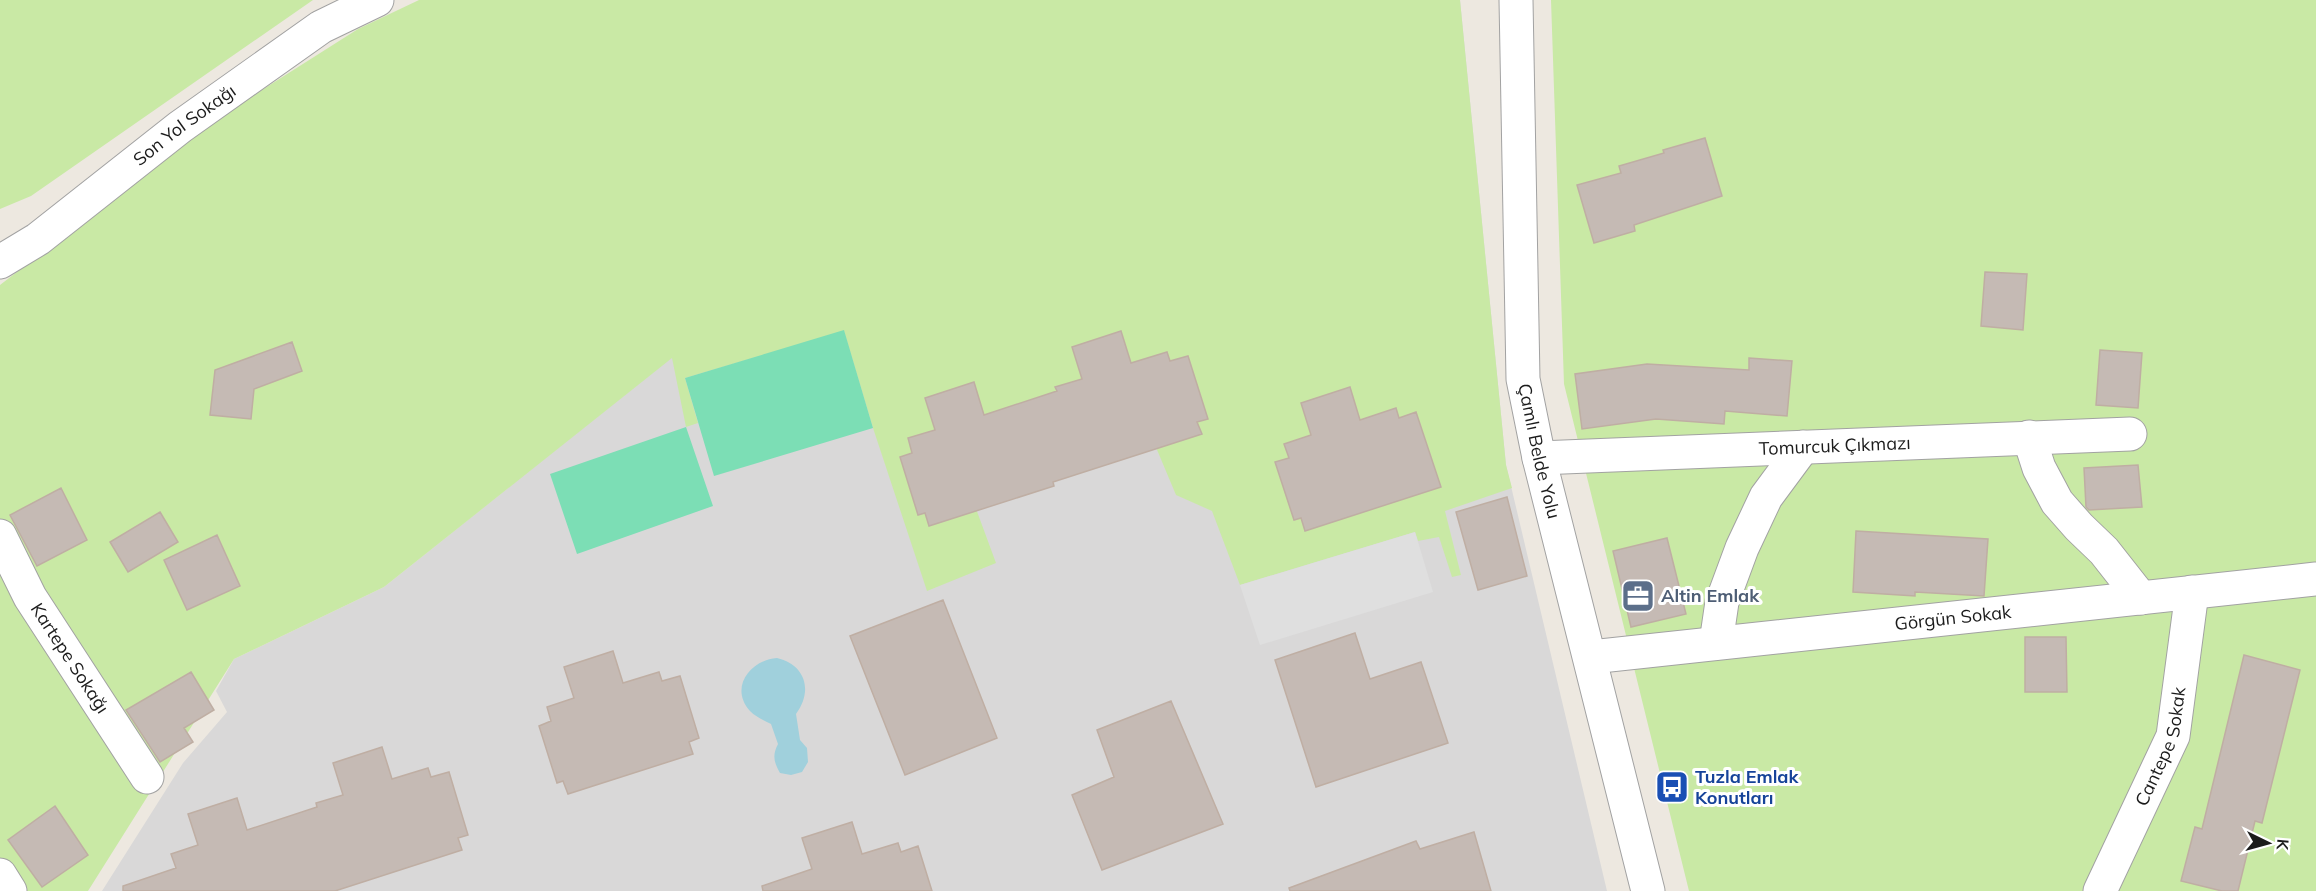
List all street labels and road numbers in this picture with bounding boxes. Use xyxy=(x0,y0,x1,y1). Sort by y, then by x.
street label: Son Yol Sokağı xyxy=(128,79,240,171)
street label: Çamlı Belde Yolu xyxy=(1513,381,1566,521)
street label: Tomurcuk Çıkmazı xyxy=(1758,431,1911,460)
street label: Kartepe Sokağı xyxy=(26,598,115,718)
street label: Görgün Sokak xyxy=(1893,600,2013,635)
street label: Cantepe Sokak xyxy=(2130,685,2190,810)

